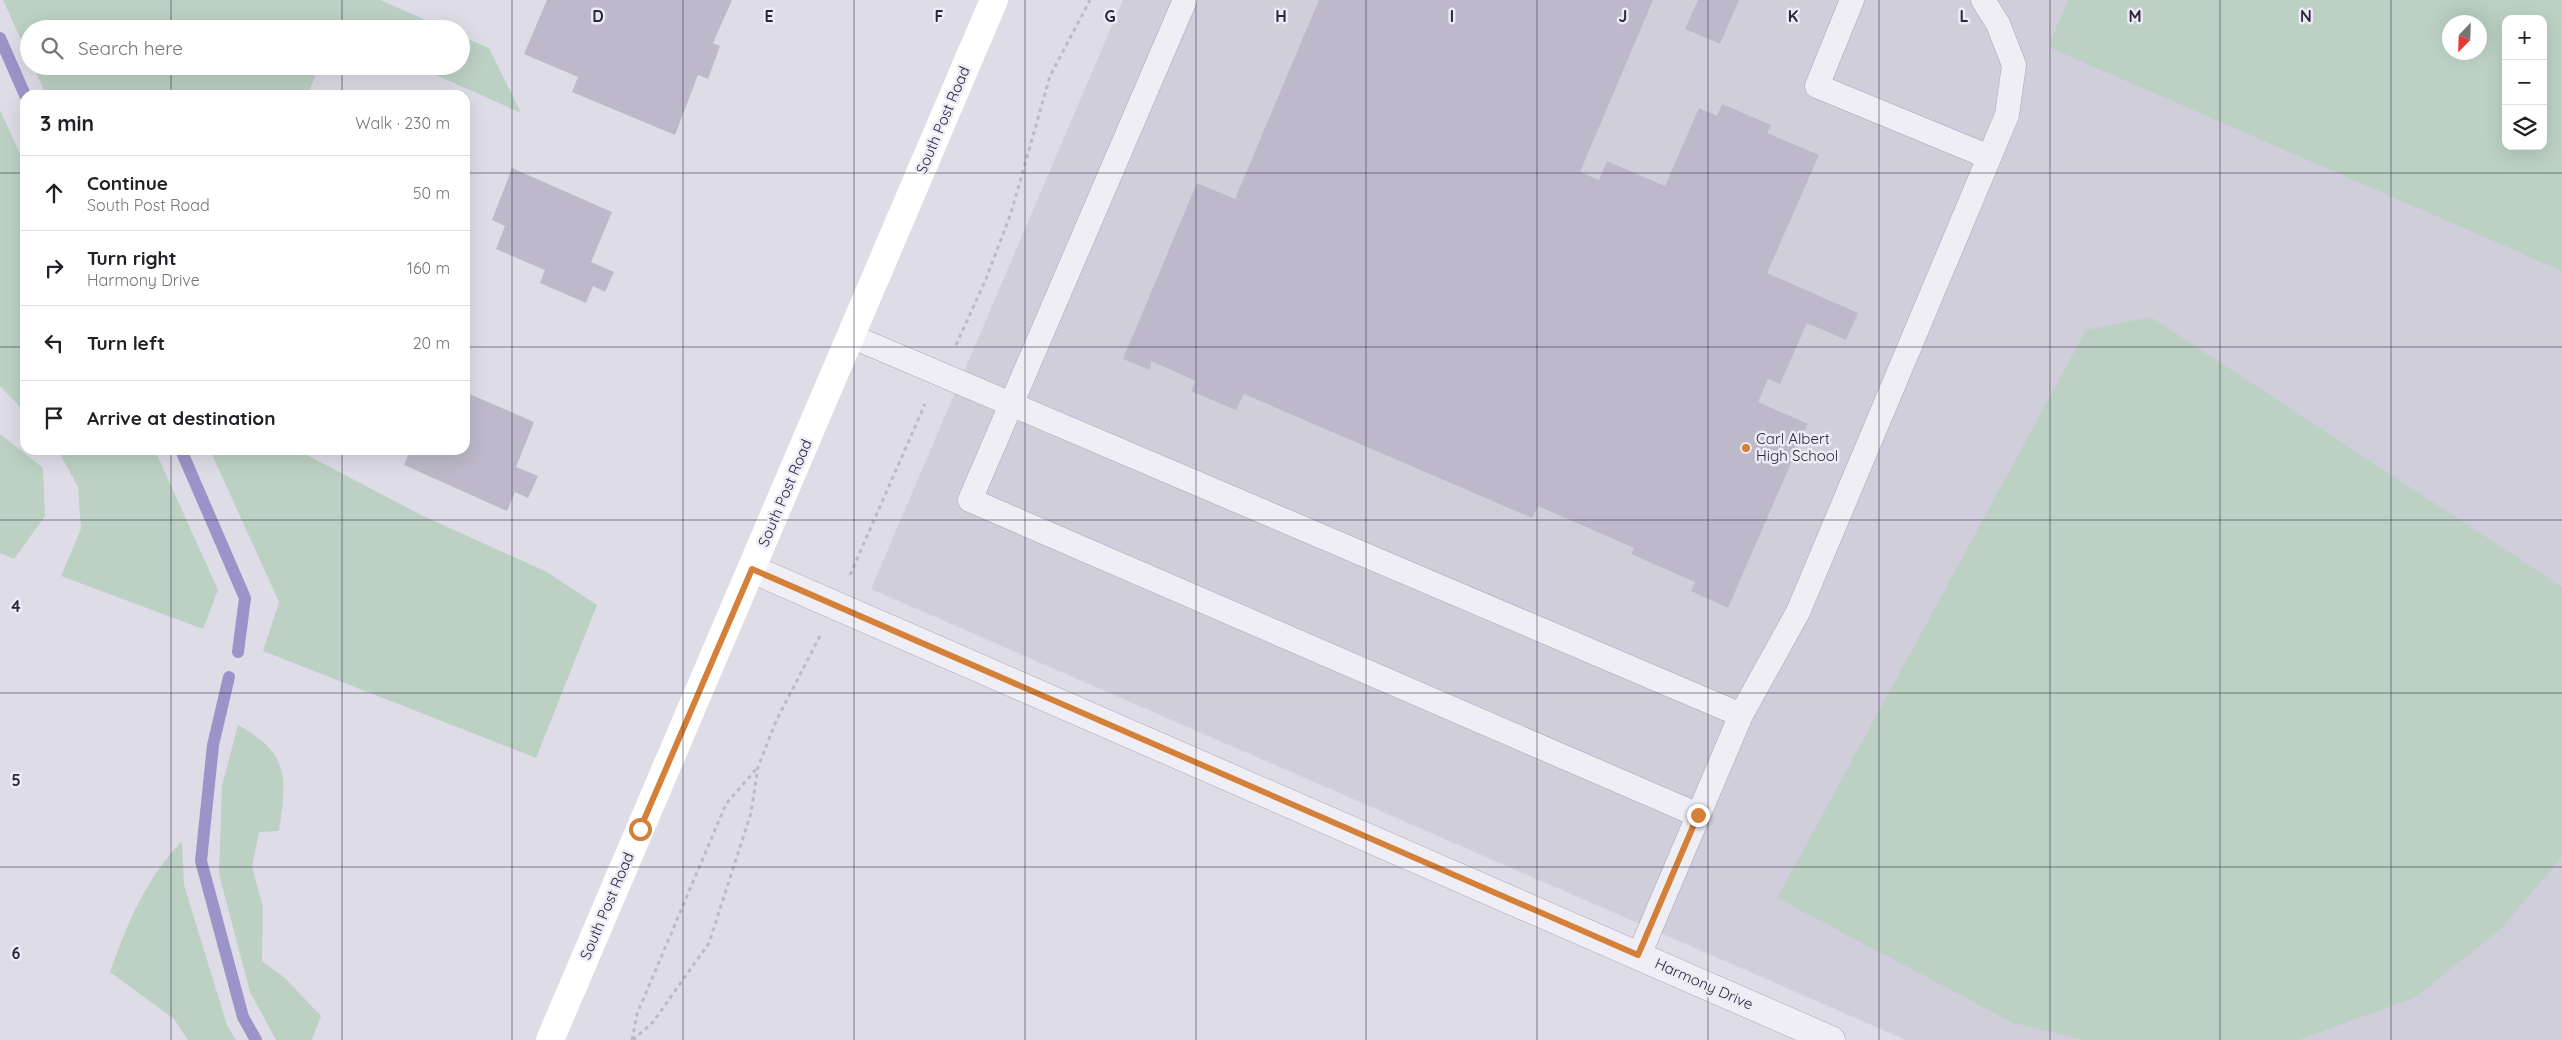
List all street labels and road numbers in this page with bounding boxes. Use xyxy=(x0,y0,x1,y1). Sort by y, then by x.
street label: South Post Road xyxy=(911,63,974,176)
street label: South Post Road xyxy=(753,436,816,549)
street label: South Post Road xyxy=(575,849,638,962)
street label: Harmony Drive xyxy=(1652,953,1756,1014)

